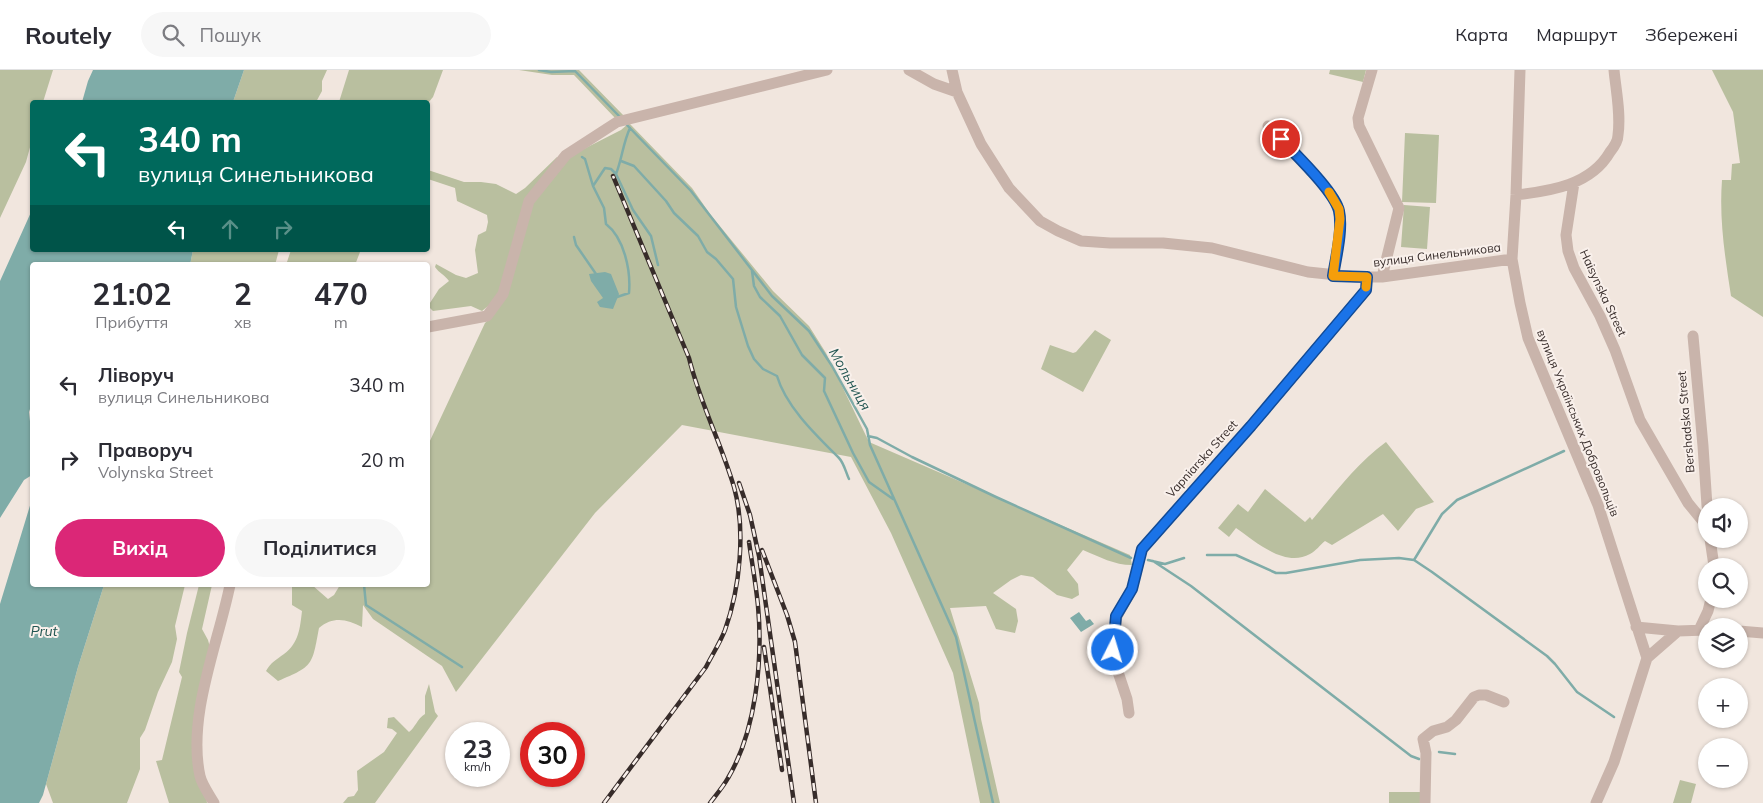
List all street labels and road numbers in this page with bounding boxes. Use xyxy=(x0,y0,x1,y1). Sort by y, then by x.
street label: вулиця Синельникова xyxy=(1372,239,1502,270)
street label: Haisynska Street xyxy=(1577,247,1630,339)
street label: вулиця Українських Добровольців xyxy=(1534,327,1623,519)
street label: Bershadska Street xyxy=(1674,371,1697,473)
street label: Vapniarska Street xyxy=(1163,417,1240,500)

